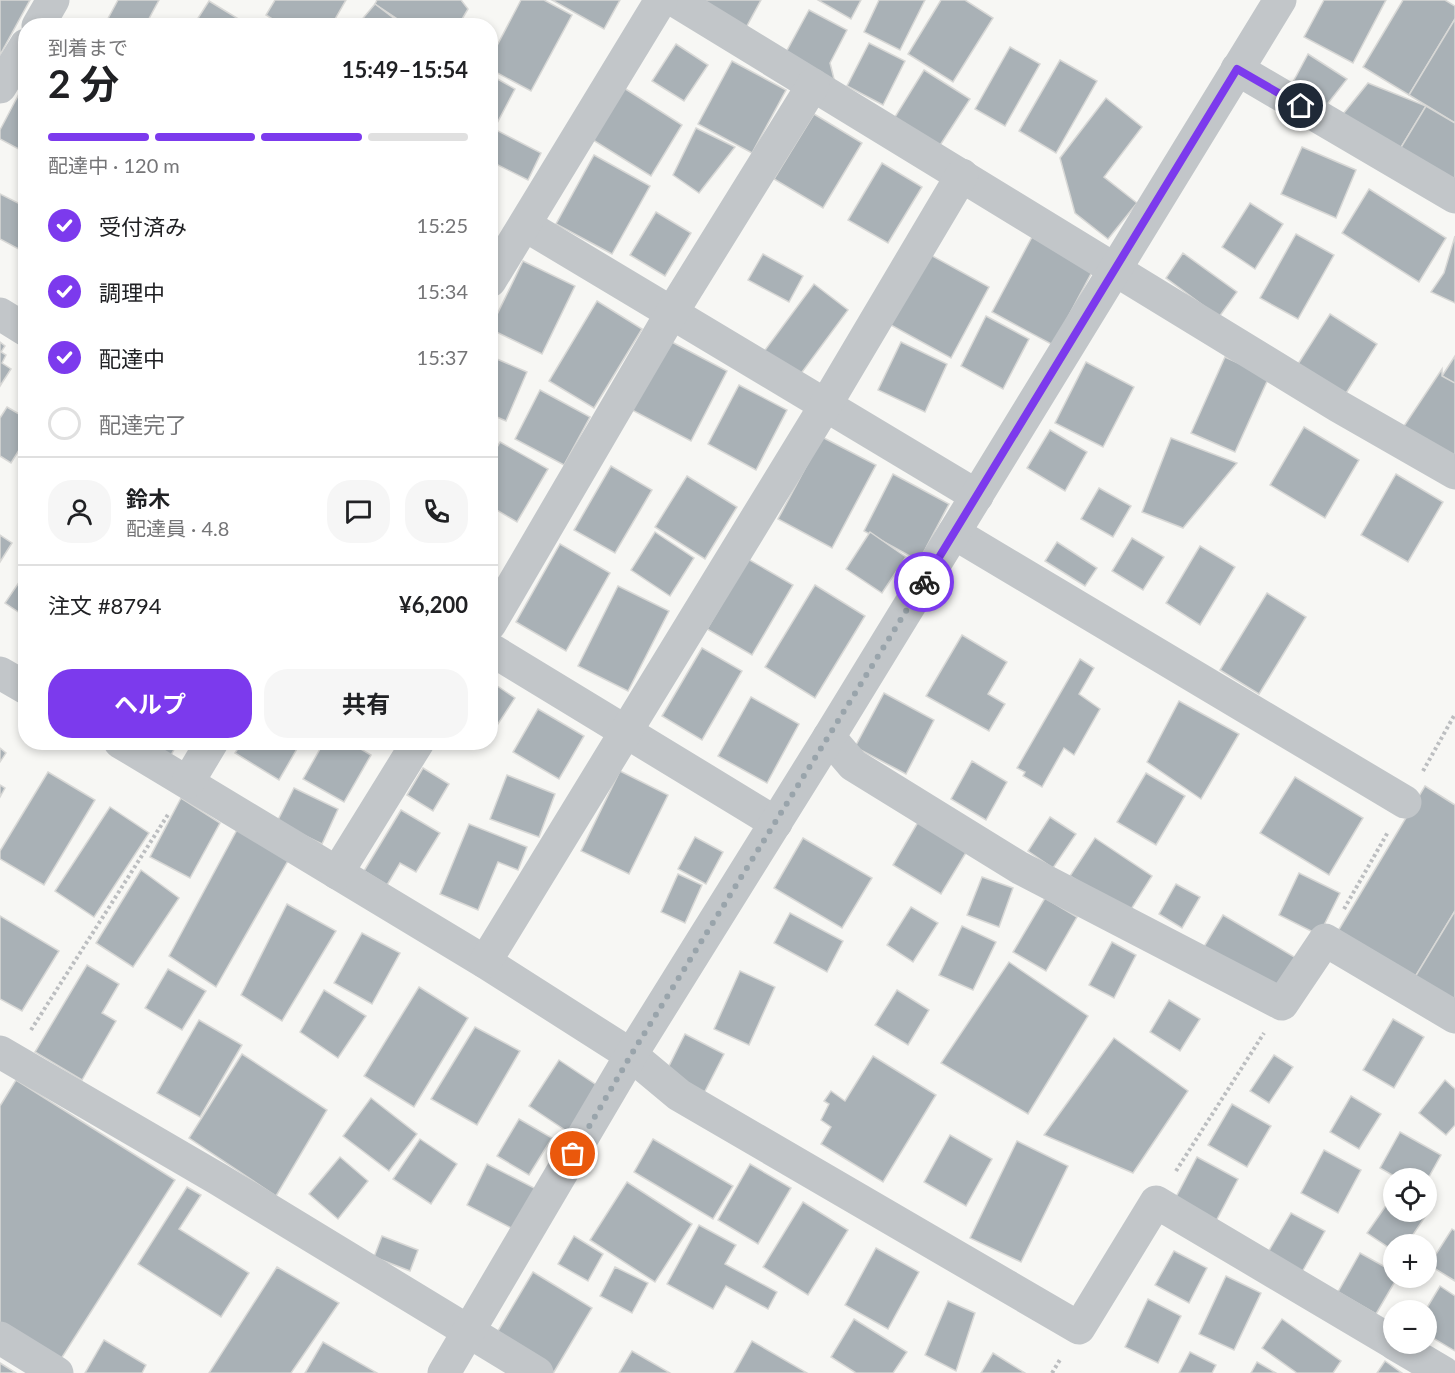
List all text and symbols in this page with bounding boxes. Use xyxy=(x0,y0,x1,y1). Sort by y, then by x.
text: 到着まで xyxy=(48,35,128,59)
text: 15:49–15:54 xyxy=(342,56,468,83)
text: 2 分 xyxy=(48,60,119,106)
pin xyxy=(1275,80,1326,131)
icon: home xyxy=(1284,89,1317,122)
text: 配達中 · 120 m xyxy=(48,153,180,177)
icon: check xyxy=(48,209,81,242)
text: 受付済み xyxy=(99,213,187,240)
text: 15:25 xyxy=(417,213,468,237)
icon: check xyxy=(48,275,81,308)
text: 調理中 xyxy=(99,279,165,306)
text: 15:34 xyxy=(417,279,468,303)
icon: check xyxy=(48,341,81,374)
text: 配達中 xyxy=(99,345,165,372)
text: 15:37 xyxy=(417,345,468,369)
text: 配達完了 xyxy=(99,411,187,438)
button: person xyxy=(48,480,111,543)
button: chat xyxy=(327,480,390,543)
button: phone xyxy=(405,480,468,543)
text: 鈴木 xyxy=(126,485,170,512)
text: 配達員 · 4.8 xyxy=(126,516,229,540)
courier xyxy=(894,552,954,612)
icon: bike xyxy=(908,566,941,599)
text: ¥6,200 xyxy=(399,591,468,618)
text: 注文 #8794 xyxy=(48,592,161,619)
button: ヘルプ xyxy=(48,669,252,738)
button: 共有 xyxy=(264,669,468,738)
pin xyxy=(547,1128,598,1179)
icon: bag xyxy=(556,1137,589,1170)
map controls xyxy=(1383,1168,1437,1354)
button: locate xyxy=(1383,1168,1437,1222)
button: + xyxy=(1383,1234,1437,1288)
button: − xyxy=(1383,1300,1437,1354)

